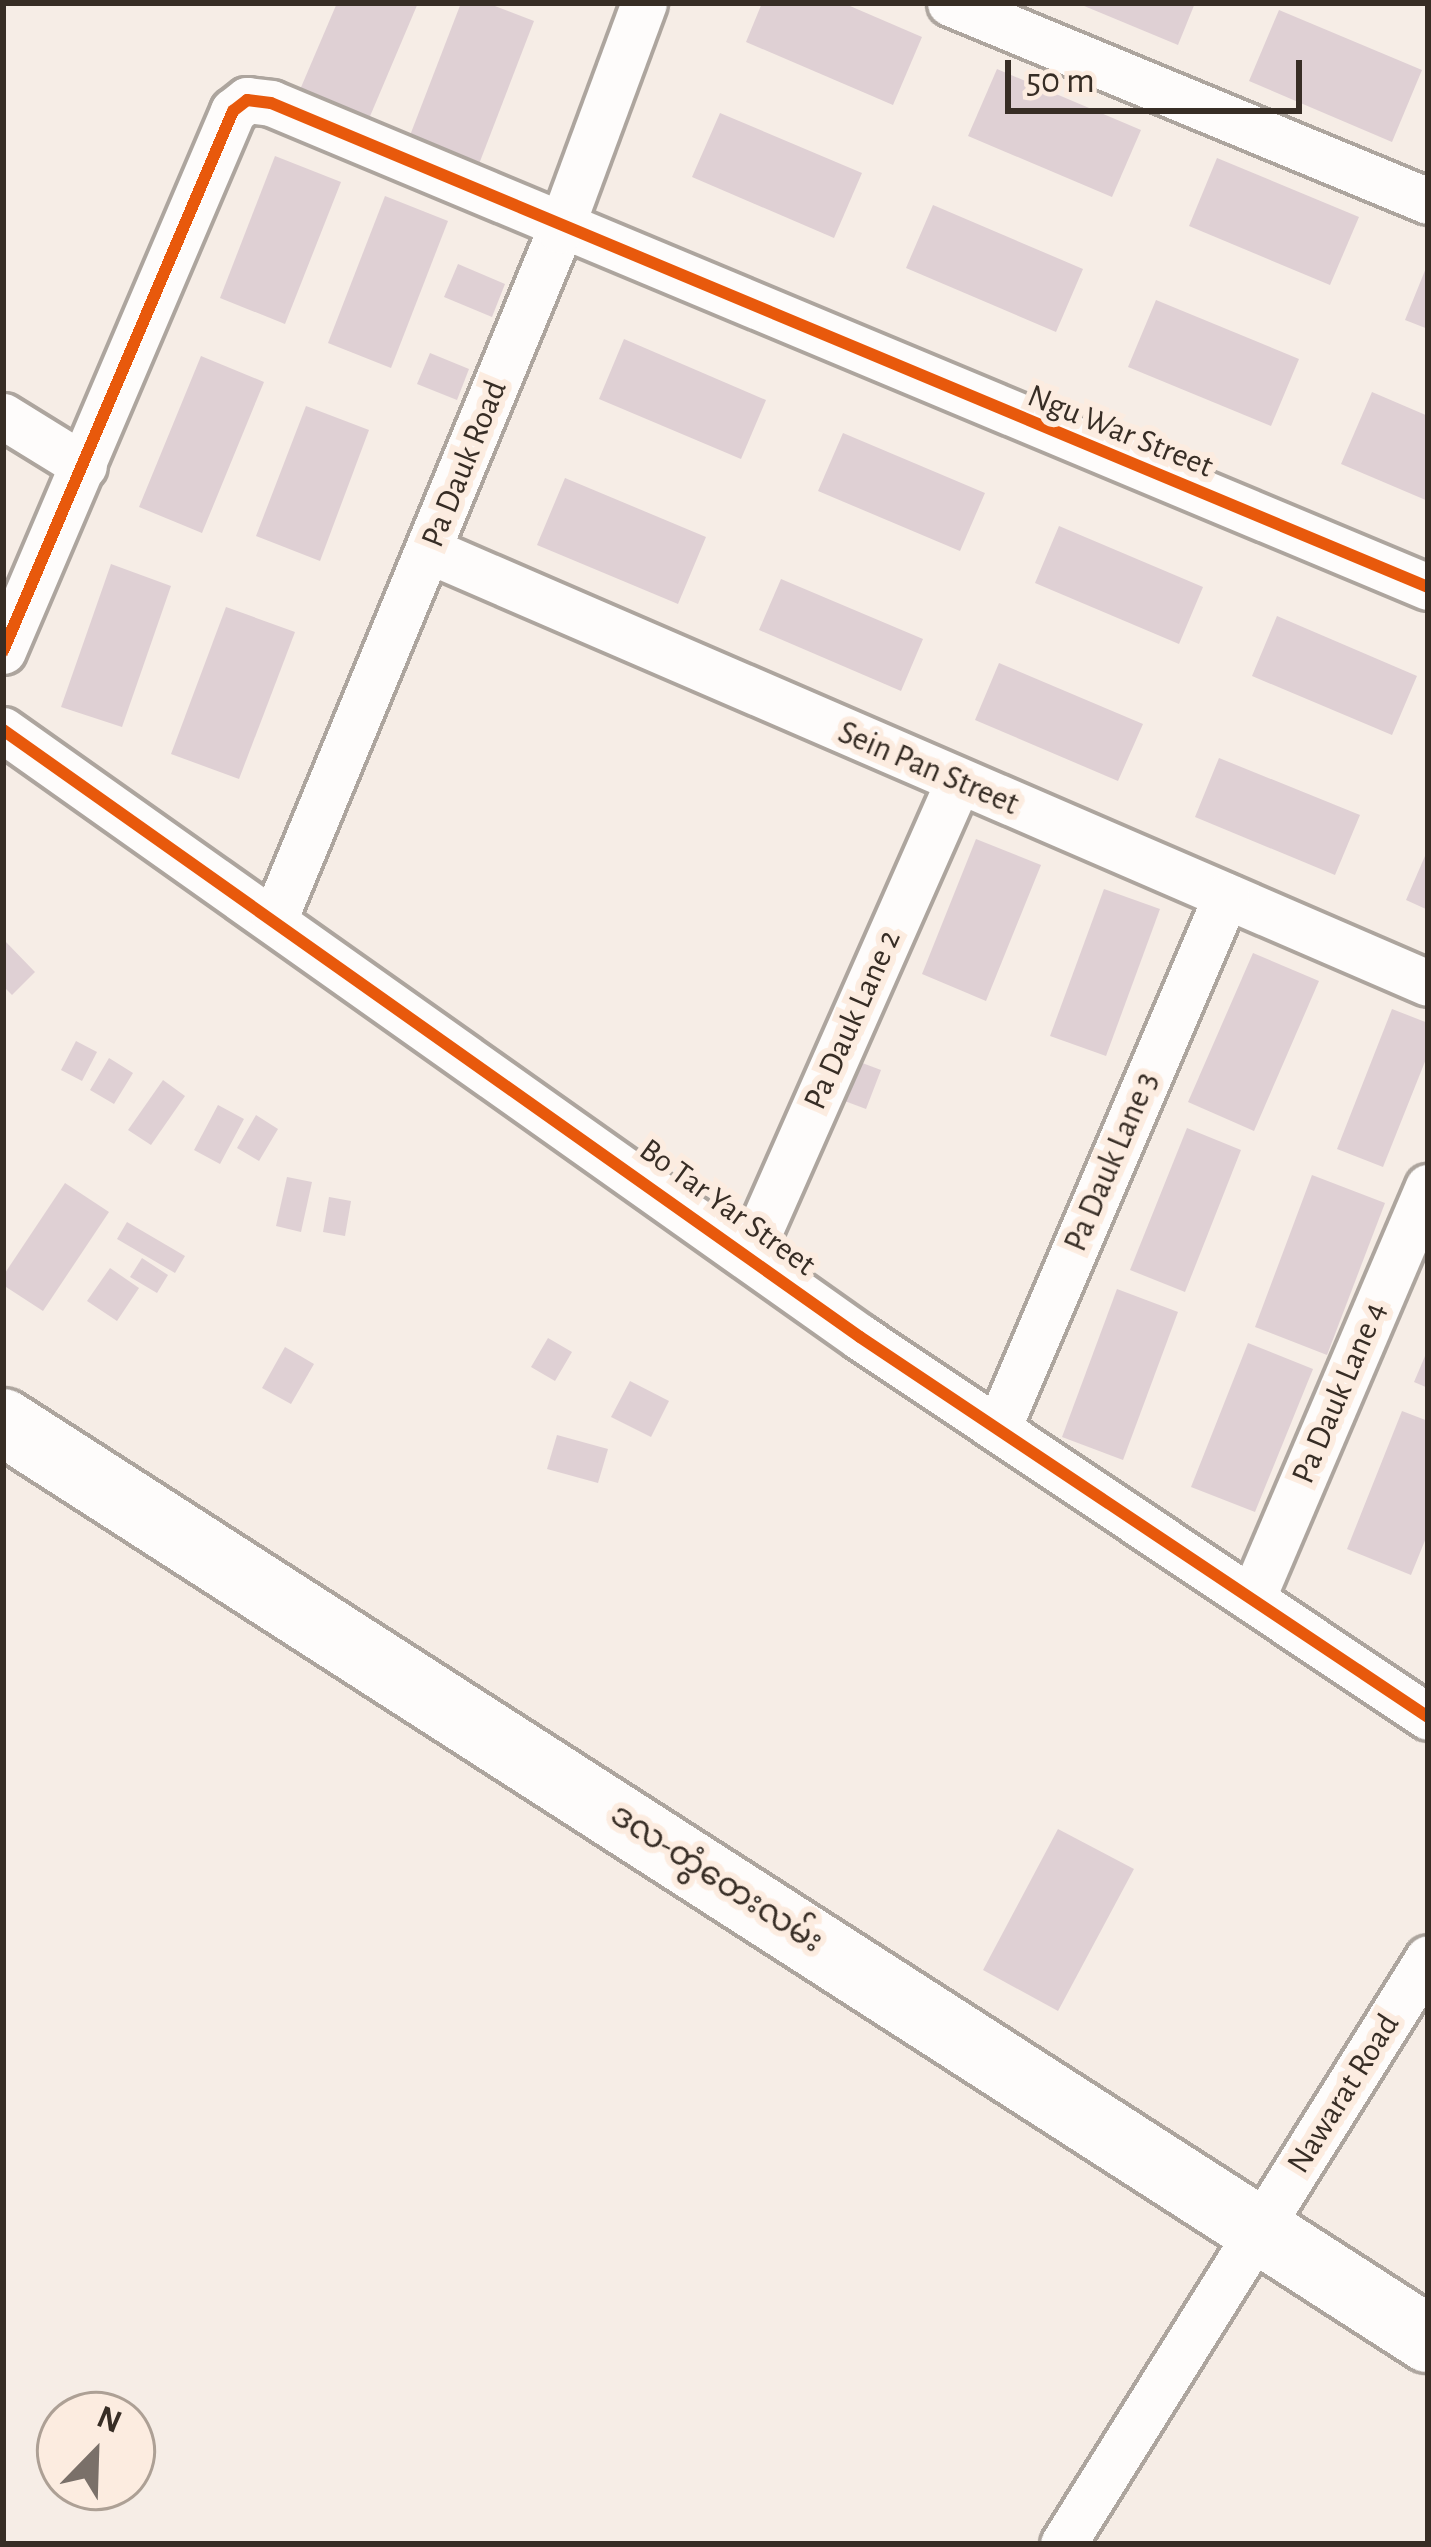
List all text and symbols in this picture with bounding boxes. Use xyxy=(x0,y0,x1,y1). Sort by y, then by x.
scale bar xyxy=(1011,36,1308,110)
text: 50 m xyxy=(1026,63,1095,99)
street label: Pa Dauk Road xyxy=(414,375,516,553)
street label: Ngu War Street xyxy=(1022,377,1218,487)
street label: Sein Pan Street xyxy=(832,713,1024,825)
street label: Pa Dauk Lane 2 xyxy=(796,924,910,1116)
street label: Pa Dauk Lane 3 xyxy=(1056,1066,1168,1258)
street label: Bo Tar Yar Street xyxy=(631,1131,823,1285)
street label: Pa Dauk Lane 4 xyxy=(1284,1296,1396,1490)
street label: ဒလ-တွံတေးလမ်း xyxy=(602,1796,830,1962)
street label: Nawarat Road xyxy=(1279,2007,1409,2181)
north arrow xyxy=(36,2391,156,2511)
text: N xyxy=(92,2400,126,2440)

